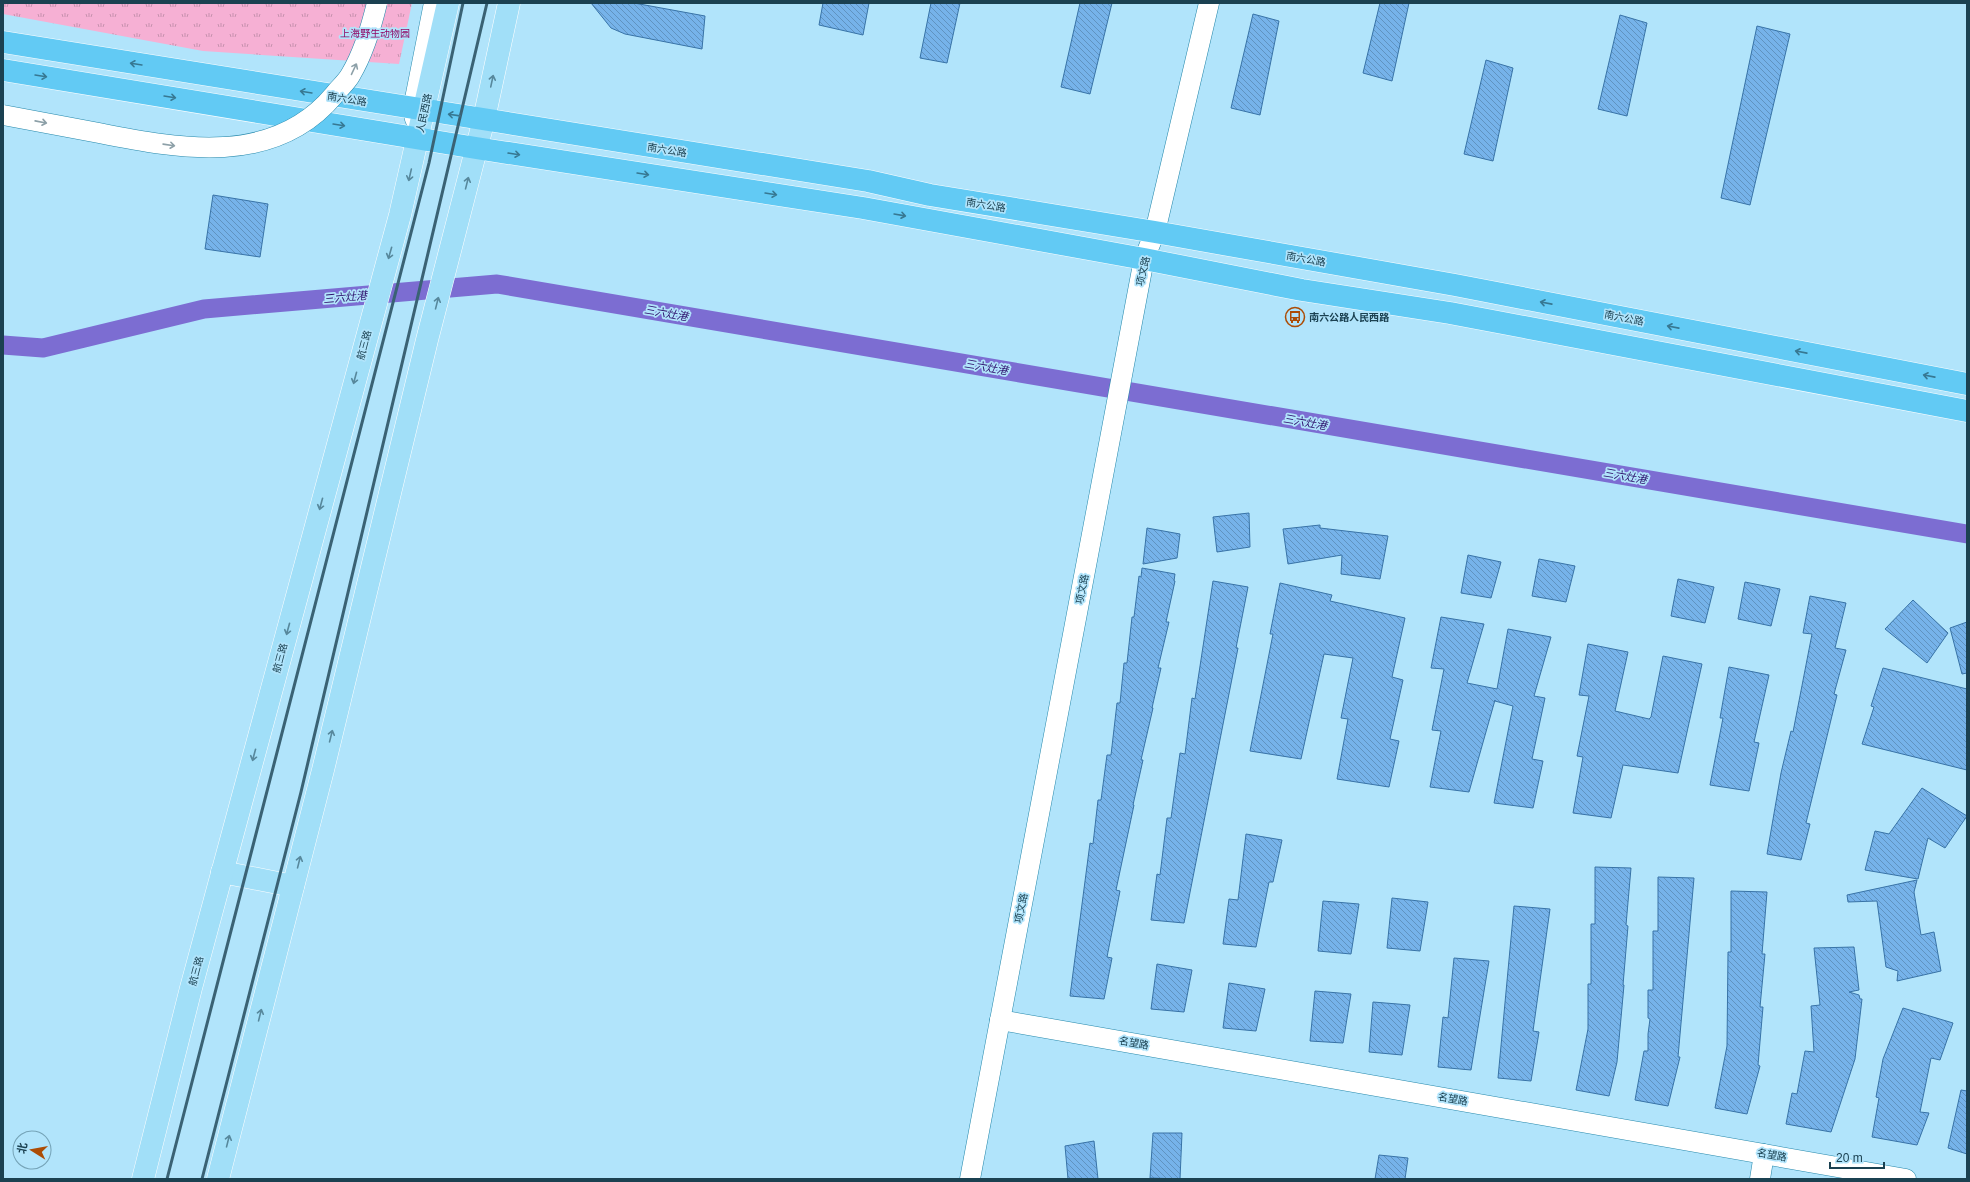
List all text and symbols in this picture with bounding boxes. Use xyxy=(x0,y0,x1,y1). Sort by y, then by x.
park label: 上海野生动物园 xyxy=(340,28,410,39)
one-way arrow xyxy=(130,60,143,68)
one-way arrow xyxy=(351,63,358,75)
one-way arrow xyxy=(35,72,48,80)
one-way arrow xyxy=(488,74,496,87)
one-way arrow xyxy=(300,88,313,96)
street label: 南六公路 xyxy=(326,90,368,108)
street label: 人民西路 xyxy=(414,92,434,134)
one-way arrow xyxy=(163,94,176,102)
one-way arrow xyxy=(448,111,461,119)
one-way arrow xyxy=(34,118,47,126)
one-way arrow xyxy=(333,122,346,130)
one-way arrow xyxy=(162,141,175,149)
street label: 南六公路 xyxy=(646,141,688,159)
one-way arrow xyxy=(507,150,520,158)
one-way arrow xyxy=(405,169,413,182)
one-way arrow xyxy=(636,170,649,178)
one-way arrow xyxy=(463,177,471,190)
one-way arrow xyxy=(764,190,777,198)
street label: 南六公路 xyxy=(965,196,1007,214)
one-way arrow xyxy=(893,211,906,219)
one-way arrow xyxy=(386,246,393,259)
street label: 南六公路 xyxy=(1285,250,1327,268)
street label: 项文路 xyxy=(1134,255,1152,287)
water label: 三六灶港 xyxy=(323,289,369,305)
one-way arrow xyxy=(433,296,441,309)
one-way arrow xyxy=(1540,298,1553,306)
water label: 三六灶港 xyxy=(643,303,691,323)
bus stop icon: 南六公路人民西路 xyxy=(1284,306,1306,328)
street label: 南六公路 xyxy=(1603,309,1645,327)
place label: 南六公路人民西路 xyxy=(1309,312,1390,323)
one-way arrow xyxy=(1667,323,1680,331)
street label: 航三路 xyxy=(355,329,373,361)
one-way arrow xyxy=(1795,347,1808,355)
water label: 三六灶港 xyxy=(963,357,1011,377)
one-way arrow xyxy=(351,371,358,384)
one-way arrow xyxy=(1923,372,1936,380)
water label: 三六灶港 xyxy=(1282,412,1330,432)
water label: 三六灶港 xyxy=(1602,466,1650,486)
one-way arrow xyxy=(317,497,325,510)
street label: 项文路 xyxy=(1074,573,1090,605)
one-way arrow xyxy=(283,622,291,635)
street label: 航三路 xyxy=(271,642,289,674)
one-way arrow xyxy=(328,730,336,743)
one-way arrow xyxy=(250,748,257,761)
one-way arrow xyxy=(296,856,304,869)
street label: 项文路 xyxy=(1013,892,1029,924)
street label: 航三路 xyxy=(187,955,205,987)
one-way arrow xyxy=(257,1009,265,1022)
street label: 名望路 xyxy=(1118,1035,1150,1051)
street label: 名望路 xyxy=(1437,1091,1469,1107)
north arrow xyxy=(12,1130,52,1170)
one-way arrow xyxy=(225,1135,232,1148)
text: 北 xyxy=(15,1142,29,1155)
scale bar xyxy=(1830,1144,1884,1170)
street label: 名望路 xyxy=(1756,1147,1788,1163)
text: 20 m xyxy=(1836,1151,1863,1165)

